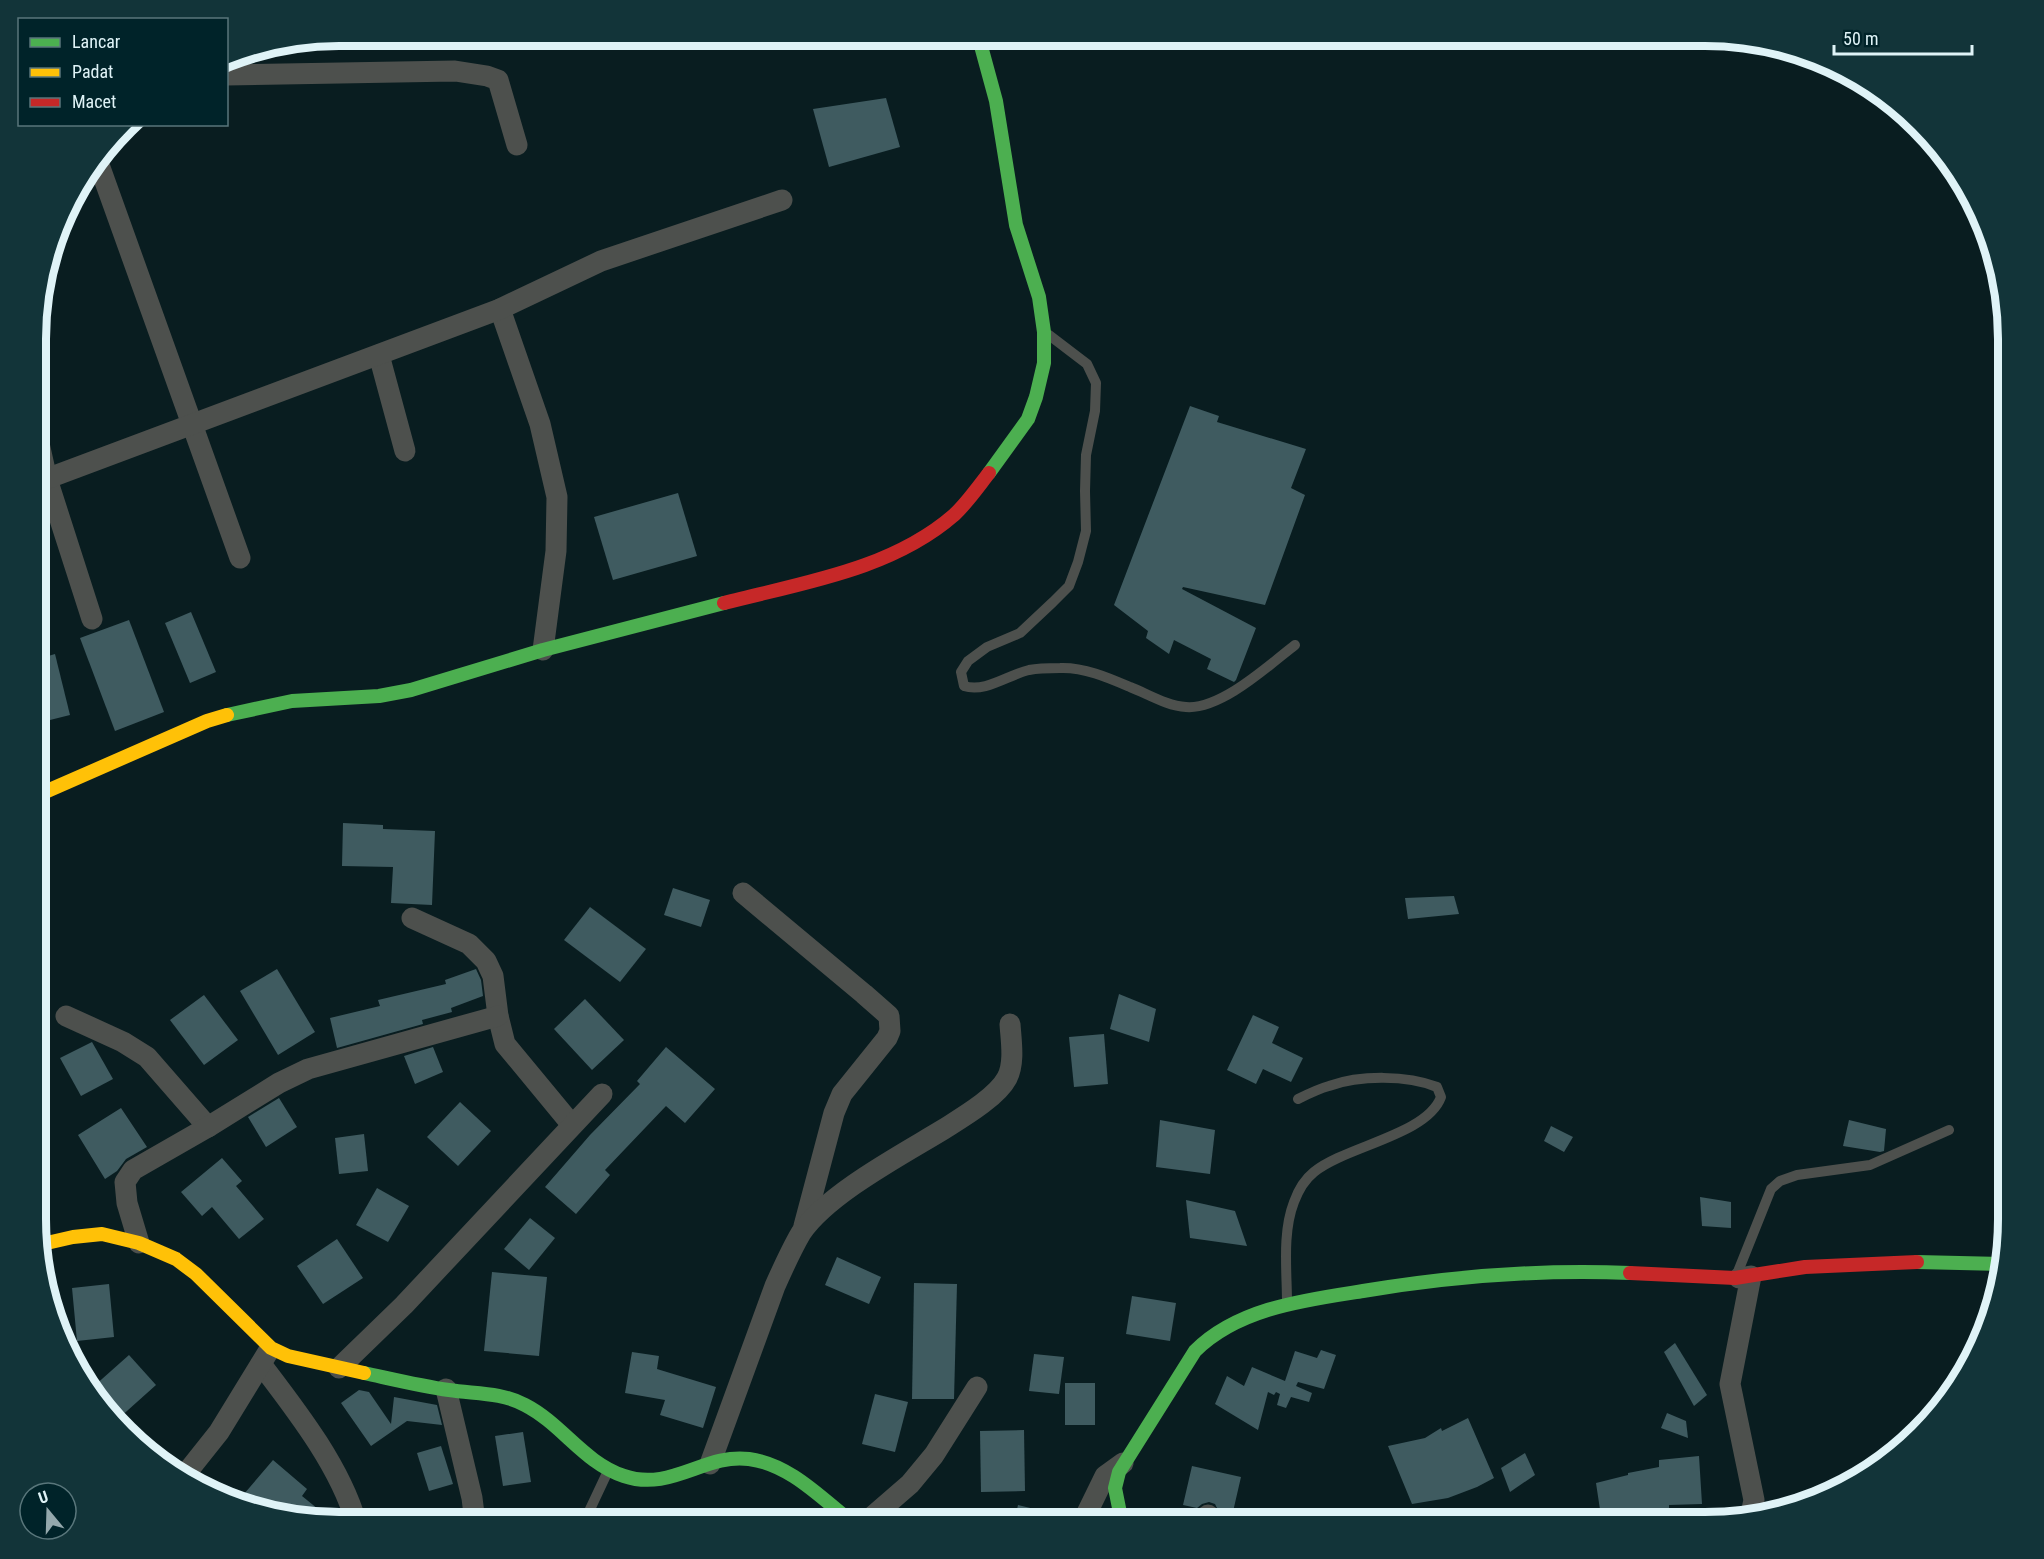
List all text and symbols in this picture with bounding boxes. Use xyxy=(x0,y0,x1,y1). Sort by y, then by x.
legend xyxy=(18,18,228,126)
scale bar xyxy=(1834,18,1972,56)
text: 50 m xyxy=(1843,28,1878,49)
text: Lancar xyxy=(72,31,121,52)
text: Padat xyxy=(72,61,113,82)
text: Macet xyxy=(72,91,116,112)
north arrow xyxy=(18,1481,78,1541)
text: U xyxy=(36,1487,51,1508)

